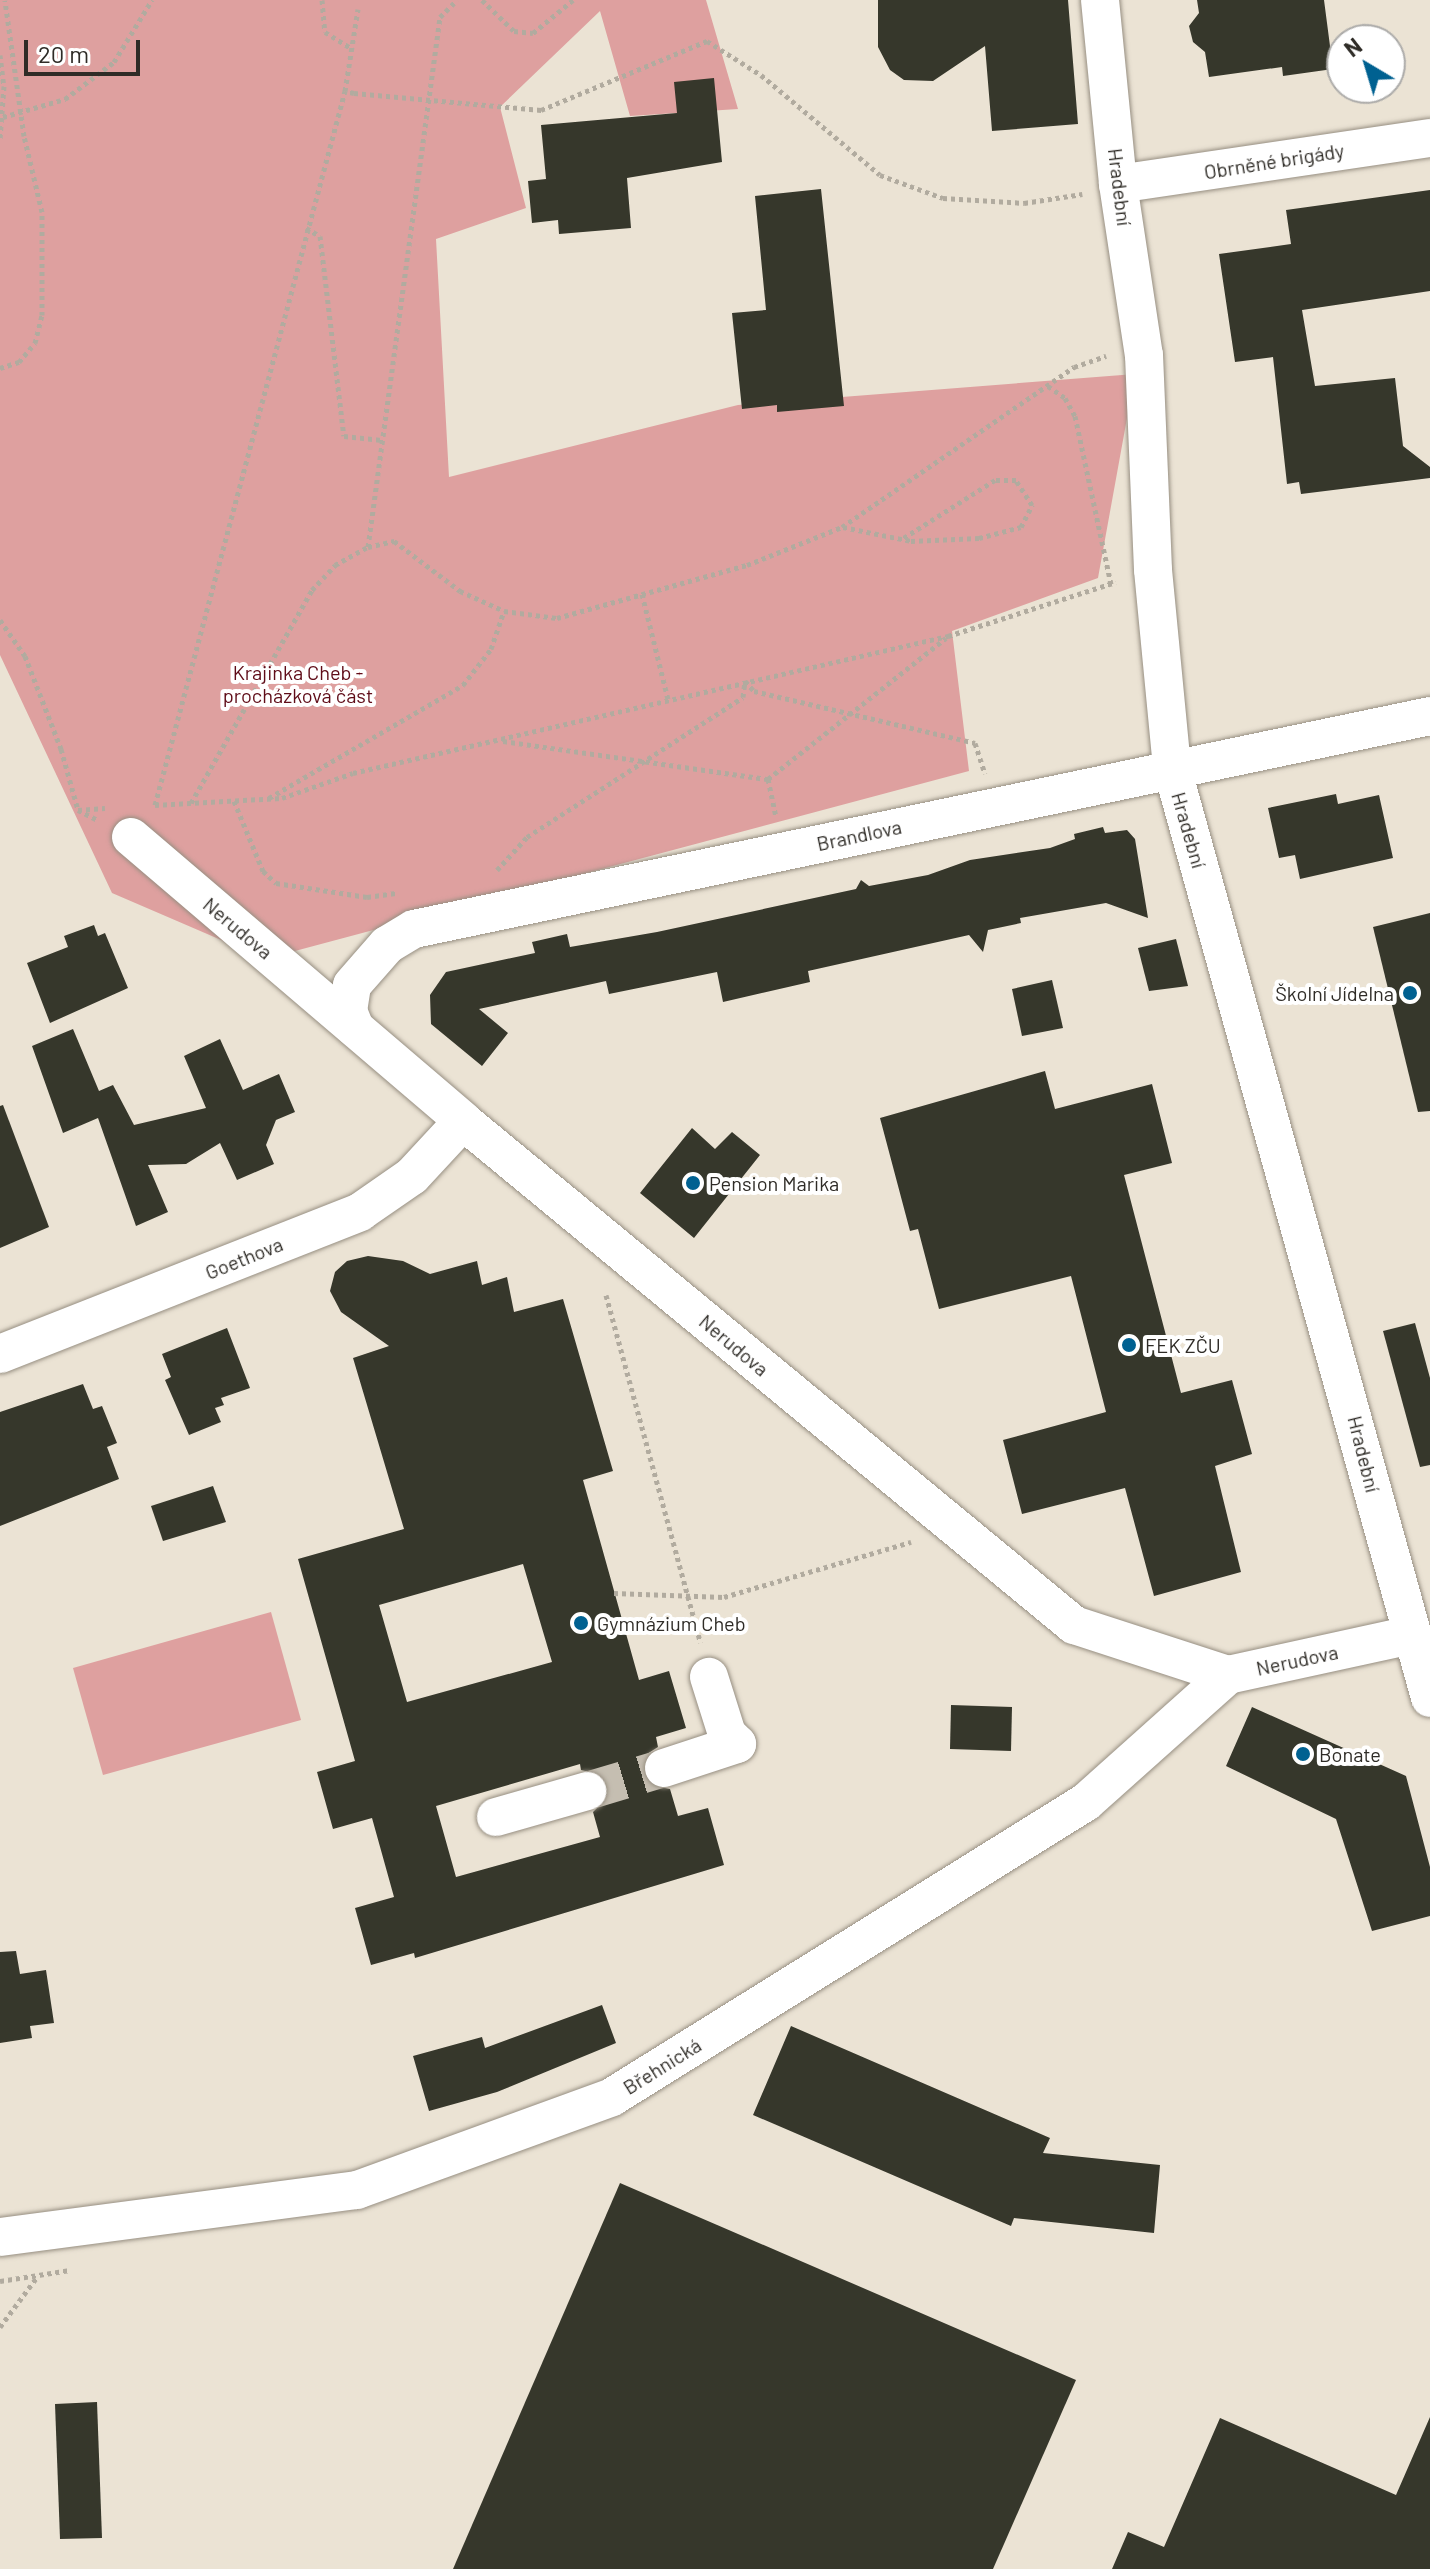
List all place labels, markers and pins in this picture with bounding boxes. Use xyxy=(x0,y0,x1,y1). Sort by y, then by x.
place label: Školní Jídelna xyxy=(1275,981,1394,1005)
marker: Školní Jídelna xyxy=(1401,984,1419,1002)
place label: Pension Marika xyxy=(709,1171,839,1195)
marker: Pension Marika xyxy=(684,1174,702,1192)
place label: FEK ZČU xyxy=(1145,1333,1221,1357)
marker: FEK ZČU xyxy=(1120,1336,1138,1354)
place label: Gymnázium Cheb xyxy=(597,1611,746,1635)
marker: Gymnázium Cheb xyxy=(572,1614,590,1632)
place label: Bonate xyxy=(1319,1742,1381,1766)
marker: Bonate xyxy=(1294,1745,1312,1763)

